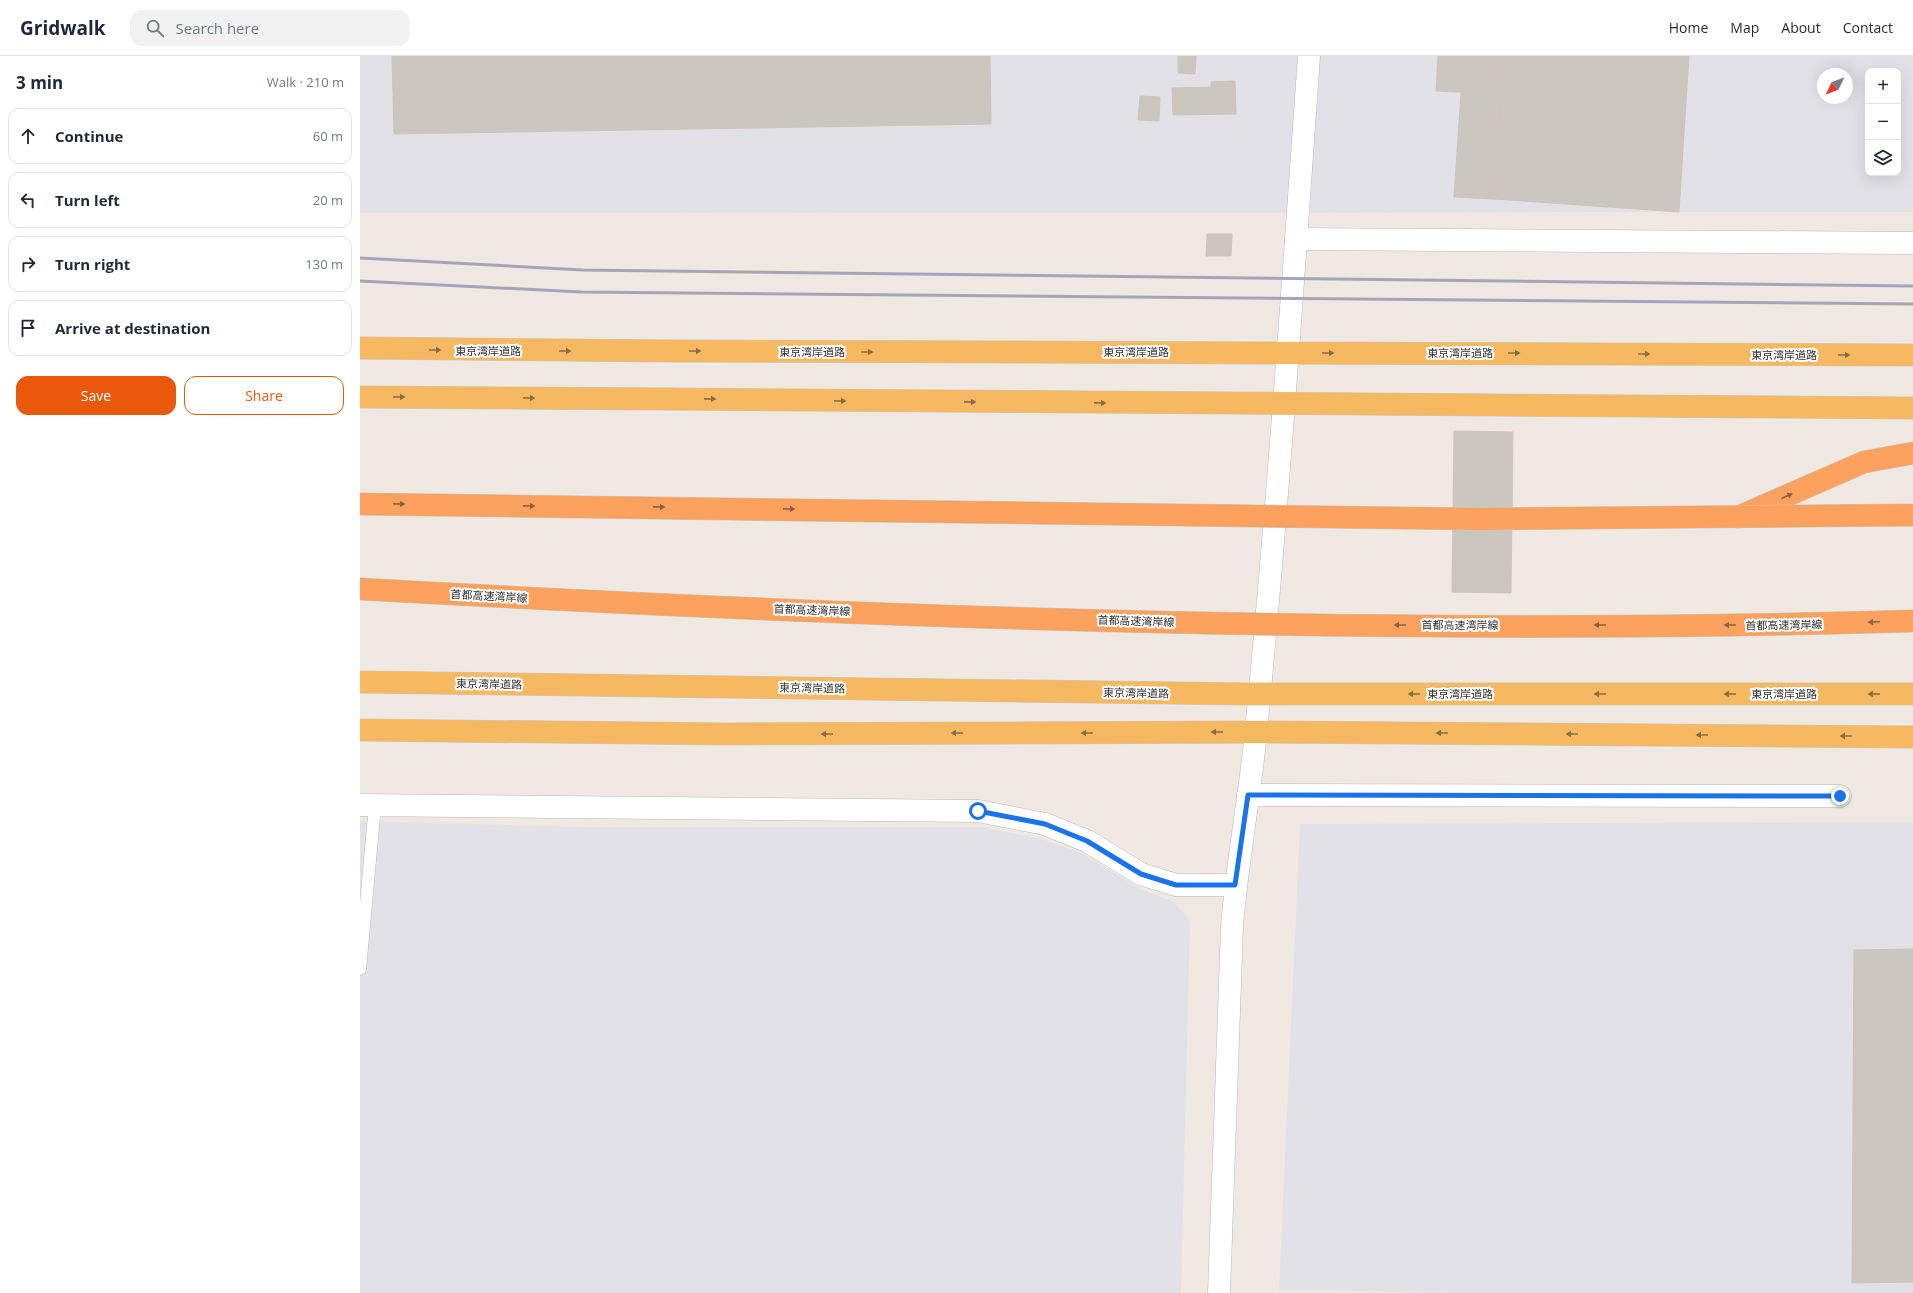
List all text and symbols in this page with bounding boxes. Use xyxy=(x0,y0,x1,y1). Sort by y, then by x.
search box xyxy=(130,10,410,46)
text: Gridwalk xyxy=(20,15,106,41)
icon: search xyxy=(144,17,166,39)
text: Search here xyxy=(176,18,259,38)
text: Home xyxy=(1669,18,1708,37)
text: Map xyxy=(1730,18,1759,37)
text: About xyxy=(1781,18,1821,37)
text: Contact xyxy=(1843,18,1893,37)
north arrow xyxy=(1817,68,1853,104)
map controls xyxy=(1865,68,1901,176)
button: + xyxy=(1865,68,1901,104)
text: 3 min xyxy=(16,71,63,94)
text: Walk · 210 m xyxy=(267,73,344,91)
button: − xyxy=(1865,104,1901,140)
icon: ahead xyxy=(17,125,39,147)
text: Continue xyxy=(55,126,123,146)
text: 60 m xyxy=(313,127,343,145)
button: layers xyxy=(1865,140,1901,176)
icon: left xyxy=(17,189,39,211)
text: Turn left xyxy=(55,190,120,210)
text: 20 m xyxy=(313,191,343,209)
icon: right xyxy=(17,253,39,275)
text: Turn right xyxy=(55,254,130,274)
text: 130 m xyxy=(305,255,343,273)
icon: arrive xyxy=(17,317,39,339)
text: Arrive at destination xyxy=(55,318,210,338)
street label: 東京湾岸道路 xyxy=(455,343,521,358)
street label: 東京湾岸道路 xyxy=(779,344,845,359)
street label: 東京湾岸道路 xyxy=(1103,344,1169,359)
street label: 東京湾岸道路 xyxy=(1427,345,1493,360)
one-way arrow xyxy=(429,347,442,353)
street label: 東京湾岸道路 xyxy=(1751,347,1817,362)
one-way arrow xyxy=(559,348,572,354)
one-way arrow xyxy=(689,348,702,354)
one-way arrow xyxy=(861,349,874,355)
one-way arrow xyxy=(1322,350,1335,356)
one-way arrow xyxy=(1508,350,1521,356)
one-way arrow xyxy=(1638,351,1651,357)
one-way arrow xyxy=(1838,352,1851,358)
button: Save xyxy=(16,376,176,415)
button: Share xyxy=(184,376,344,415)
one-way arrow xyxy=(393,394,406,400)
one-way arrow xyxy=(523,395,536,401)
one-way arrow xyxy=(704,396,717,402)
one-way arrow xyxy=(834,398,847,404)
one-way arrow xyxy=(964,399,977,405)
one-way arrow xyxy=(1094,400,1107,406)
one-way arrow xyxy=(1781,492,1793,498)
one-way arrow xyxy=(393,501,406,507)
one-way arrow xyxy=(523,503,536,509)
one-way arrow xyxy=(653,504,666,510)
one-way arrow xyxy=(783,506,796,512)
street label: 首都高速湾岸線 xyxy=(450,586,528,605)
street label: 首都高速湾岸線 xyxy=(773,601,851,618)
street label: 首都高速湾岸線 xyxy=(1097,612,1175,629)
street label: 首都高速湾岸線 xyxy=(1745,616,1823,633)
street label: 首都高速湾岸線 xyxy=(1422,617,1499,632)
one-way arrow xyxy=(1868,619,1880,626)
one-way arrow xyxy=(1393,622,1406,628)
one-way arrow xyxy=(1593,622,1606,628)
one-way arrow xyxy=(1723,622,1736,628)
street label: 東京湾岸道路 xyxy=(456,675,522,692)
street label: 東京湾岸道路 xyxy=(779,679,845,696)
street label: 東京湾岸道路 xyxy=(1103,684,1169,701)
street label: 東京湾岸道路 xyxy=(1427,686,1493,701)
street label: 東京湾岸道路 xyxy=(1751,686,1817,701)
one-way arrow xyxy=(1407,691,1420,697)
one-way arrow xyxy=(1593,691,1606,697)
one-way arrow xyxy=(1723,691,1736,697)
one-way arrow xyxy=(1867,691,1880,697)
one-way arrow xyxy=(1210,729,1223,735)
one-way arrow xyxy=(950,730,963,736)
one-way arrow xyxy=(1080,730,1093,736)
one-way arrow xyxy=(1435,730,1448,736)
one-way arrow xyxy=(820,731,833,737)
one-way arrow xyxy=(1565,731,1578,737)
one-way arrow xyxy=(1695,732,1708,738)
one-way arrow xyxy=(1839,733,1852,739)
route end xyxy=(1831,787,1849,805)
route start xyxy=(969,802,987,820)

